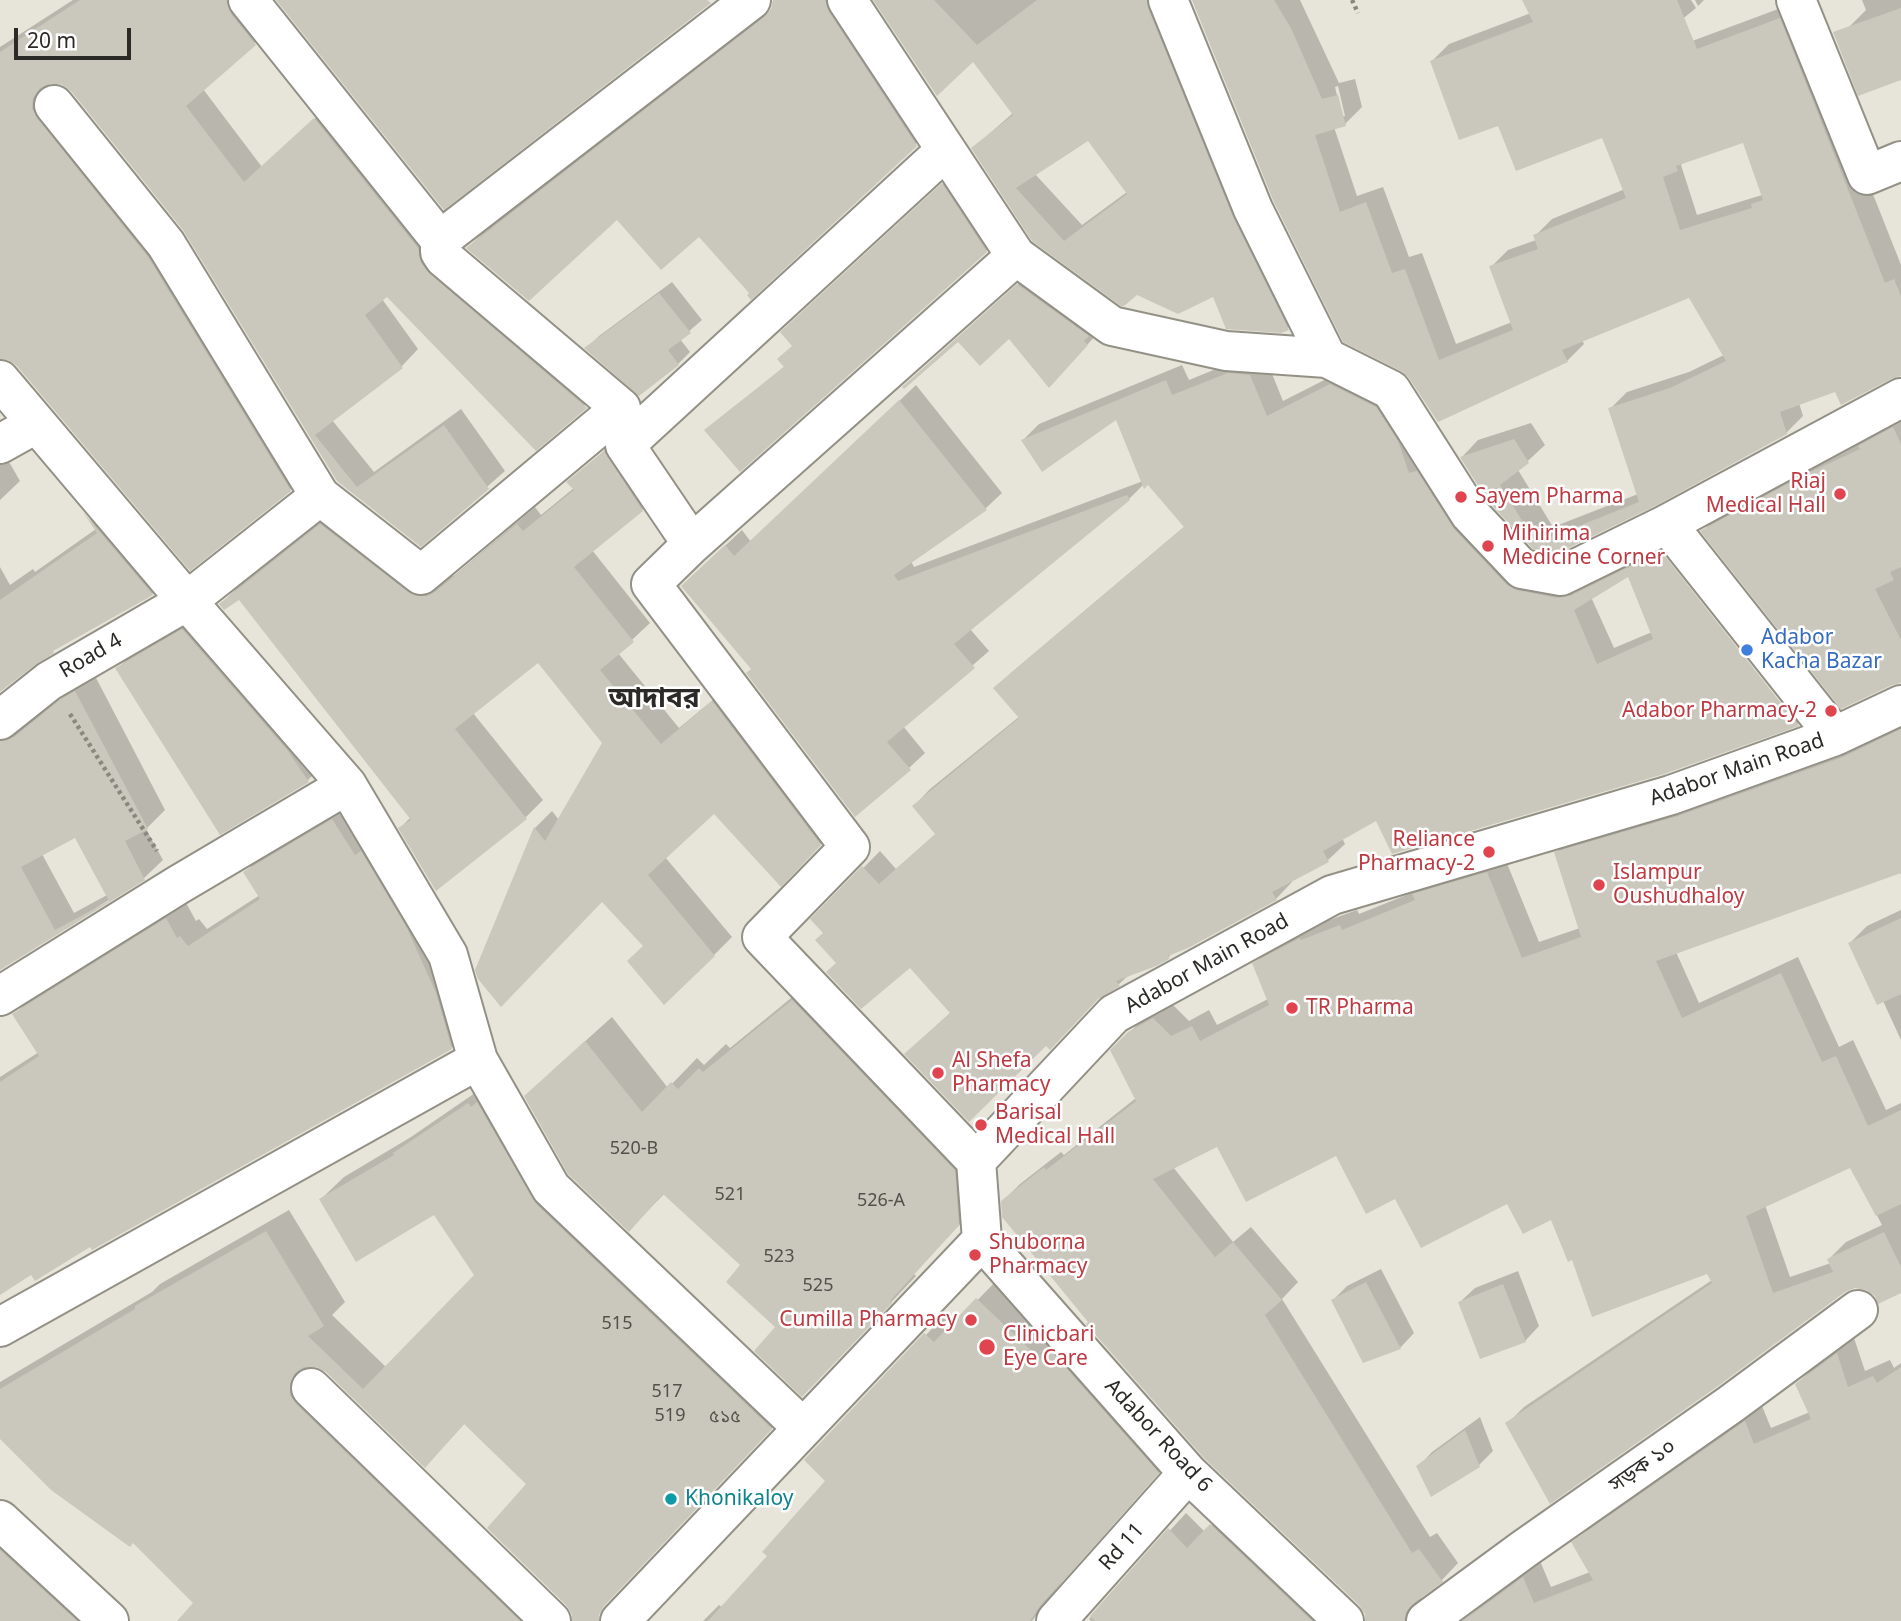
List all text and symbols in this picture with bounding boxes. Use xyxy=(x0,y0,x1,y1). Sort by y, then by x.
scale bar xyxy=(18,14,135,58)
text: 20 m xyxy=(27,26,76,54)
place label: Riaj Medical Hall xyxy=(1706,469,1826,519)
place label: Sayem Pharma xyxy=(1475,484,1624,510)
marker: Riaj Medical Hall xyxy=(1832,486,1848,502)
marker: Sayem Pharma xyxy=(1453,489,1469,505)
place label: Mihirima Medicine Corner xyxy=(1502,521,1665,571)
marker: Mihirima Medicine Corner xyxy=(1480,538,1496,554)
place label: Adabor Kacha Bazar xyxy=(1761,625,1882,675)
street label: Road 4 xyxy=(55,628,127,684)
marker: Adabor Kacha Bazar xyxy=(1739,642,1755,658)
district label: আদাবর xyxy=(608,682,700,716)
place label: Adabor Pharmacy-2 xyxy=(1622,698,1817,724)
marker: Adabor Pharmacy-2 xyxy=(1823,703,1839,719)
street label: Adabor Main Road xyxy=(1646,728,1828,812)
place label: Reliance Pharmacy-2 xyxy=(1358,827,1475,877)
marker: Reliance Pharmacy-2 xyxy=(1481,844,1497,860)
place label: Islampur Oushudhaloy xyxy=(1613,860,1744,910)
marker: Islampur Oushudhaloy xyxy=(1591,877,1607,893)
street label: Adabor Main Road xyxy=(1121,909,1293,1019)
place label: TR Pharma xyxy=(1306,995,1414,1021)
marker: TR Pharma xyxy=(1284,1000,1300,1016)
place label: Al Shefa Pharmacy xyxy=(952,1048,1050,1098)
marker: Al Shefa Pharmacy xyxy=(930,1065,946,1081)
place label: Barisal Medical Hall xyxy=(995,1100,1115,1150)
marker: Barisal Medical Hall xyxy=(973,1117,989,1133)
house number: 520-B xyxy=(610,1138,658,1160)
house number: 521 xyxy=(715,1184,745,1206)
house number: 526-A xyxy=(857,1190,905,1212)
place label: Shuborna Pharmacy xyxy=(989,1230,1087,1280)
house number: 523 xyxy=(764,1246,794,1268)
marker: Shuborna Pharmacy xyxy=(967,1247,983,1263)
house number: 525 xyxy=(803,1275,833,1297)
place label: Cumilla Pharmacy xyxy=(779,1307,957,1333)
marker: Cumilla Pharmacy xyxy=(963,1312,979,1328)
house number: 515 xyxy=(602,1313,632,1335)
place label: Clinicbari Eye Care xyxy=(1003,1322,1094,1372)
marker: Clinicbari Eye Care xyxy=(977,1337,997,1357)
street label: Adabor Road 6 xyxy=(1099,1374,1217,1498)
house number: 517 xyxy=(652,1381,682,1403)
house number: 519 xyxy=(655,1405,685,1427)
house number: ৫১৫ xyxy=(709,1406,741,1428)
street label: সড়ক ১০ xyxy=(1605,1434,1681,1498)
place label: Khonikaloy xyxy=(685,1486,793,1512)
marker: Khonikaloy xyxy=(663,1491,679,1507)
street label: Rd 11 xyxy=(1094,1518,1150,1576)

